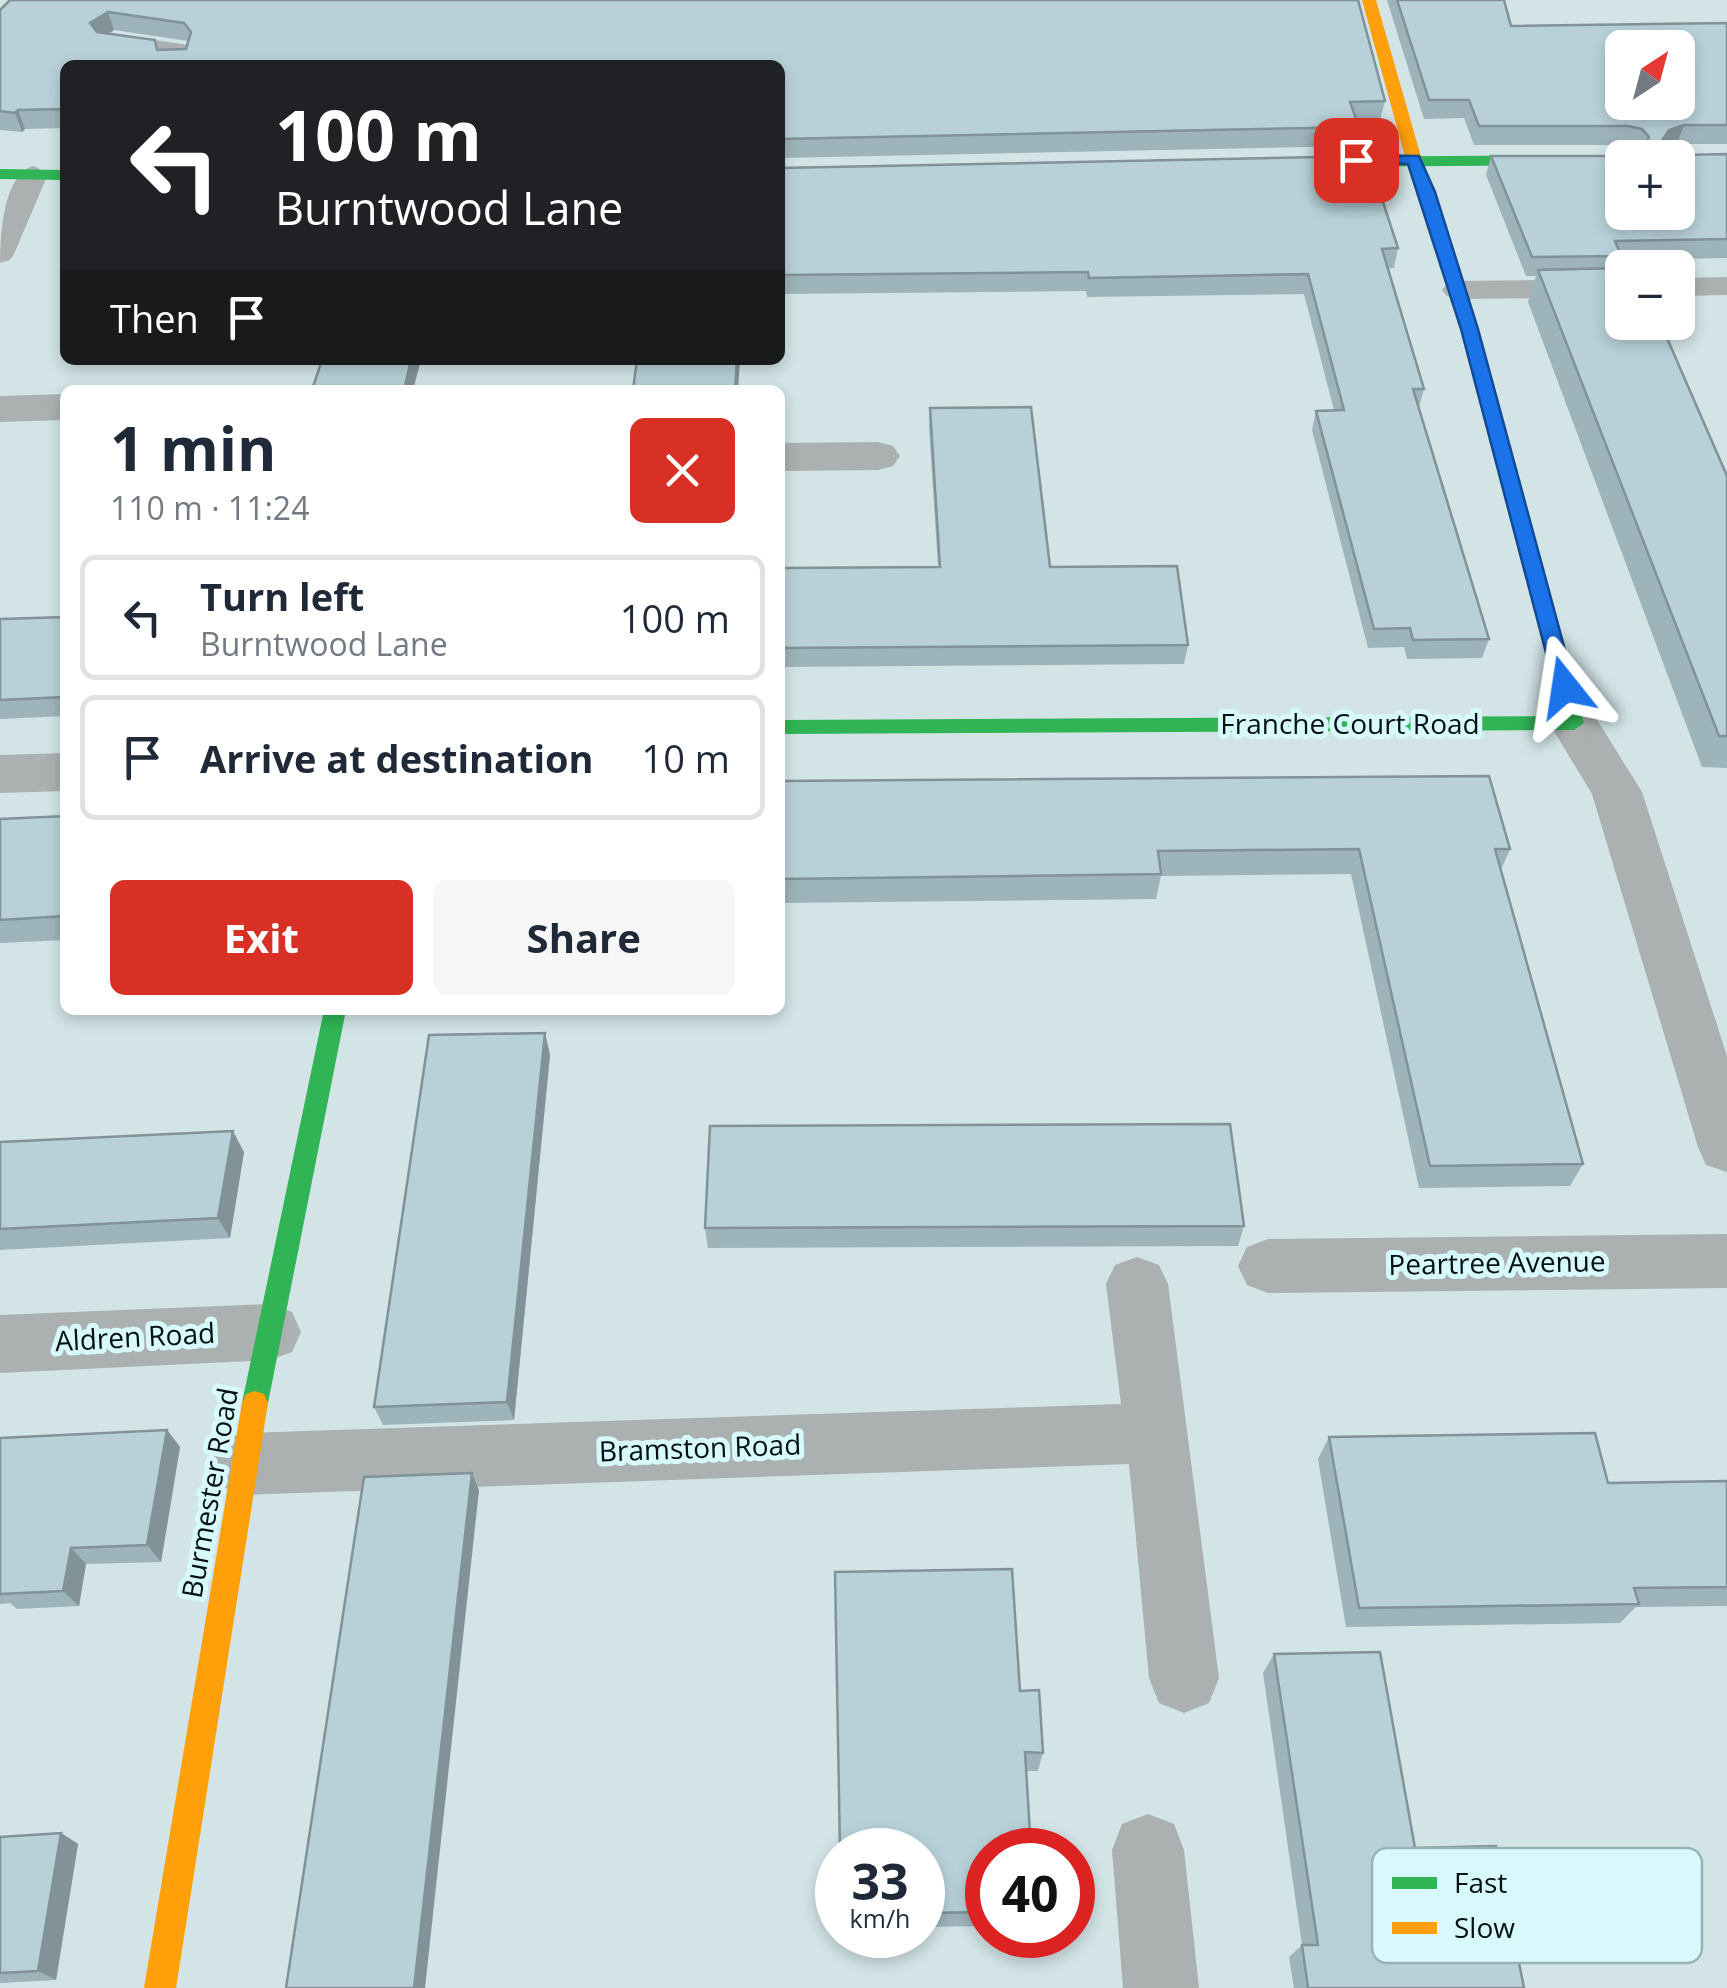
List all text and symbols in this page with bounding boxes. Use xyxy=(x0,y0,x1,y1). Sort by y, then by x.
north arrow xyxy=(1605,30,1695,120)
map controls xyxy=(1605,30,1695,340)
text: 100 m xyxy=(275,86,482,182)
icon: left xyxy=(110,100,240,230)
pin xyxy=(1314,118,1399,203)
icon: arrive xyxy=(1329,133,1384,188)
button: + xyxy=(1605,140,1695,230)
text: Burntwood Lane xyxy=(275,177,623,238)
button: − xyxy=(1605,250,1695,340)
icon: arrive xyxy=(219,290,274,345)
text: Then xyxy=(110,292,199,344)
text: 1 min xyxy=(110,407,277,489)
button: close xyxy=(630,418,735,523)
text: 110 m · 11:24 xyxy=(110,486,309,529)
text: Turn left xyxy=(200,570,364,622)
icon: left xyxy=(115,590,170,645)
text: 100 m xyxy=(620,592,730,644)
text: Burntwood Lane xyxy=(200,622,448,665)
position arrow xyxy=(1513,635,1617,739)
street label: Franche Court Road xyxy=(1220,704,1480,742)
icon: arrive xyxy=(115,730,170,785)
text: Arrive at destination xyxy=(200,732,594,784)
text: 10 m xyxy=(641,732,730,784)
button: Exit xyxy=(110,880,413,995)
button: Share xyxy=(433,880,735,995)
street label: Peartree Avenue xyxy=(1388,1241,1606,1283)
street label: Aldren Road xyxy=(54,1313,216,1359)
street label: Burmester Road xyxy=(172,1385,246,1601)
street label: Bramston Road xyxy=(598,1424,802,1470)
speed limit sign: 40 xyxy=(965,1828,1095,1958)
text: 33 xyxy=(851,1847,909,1915)
legend xyxy=(1372,1848,1702,1963)
text: Fast xyxy=(1454,1863,1507,1901)
text: km/h xyxy=(850,1901,910,1935)
text: Slow xyxy=(1454,1908,1515,1946)

